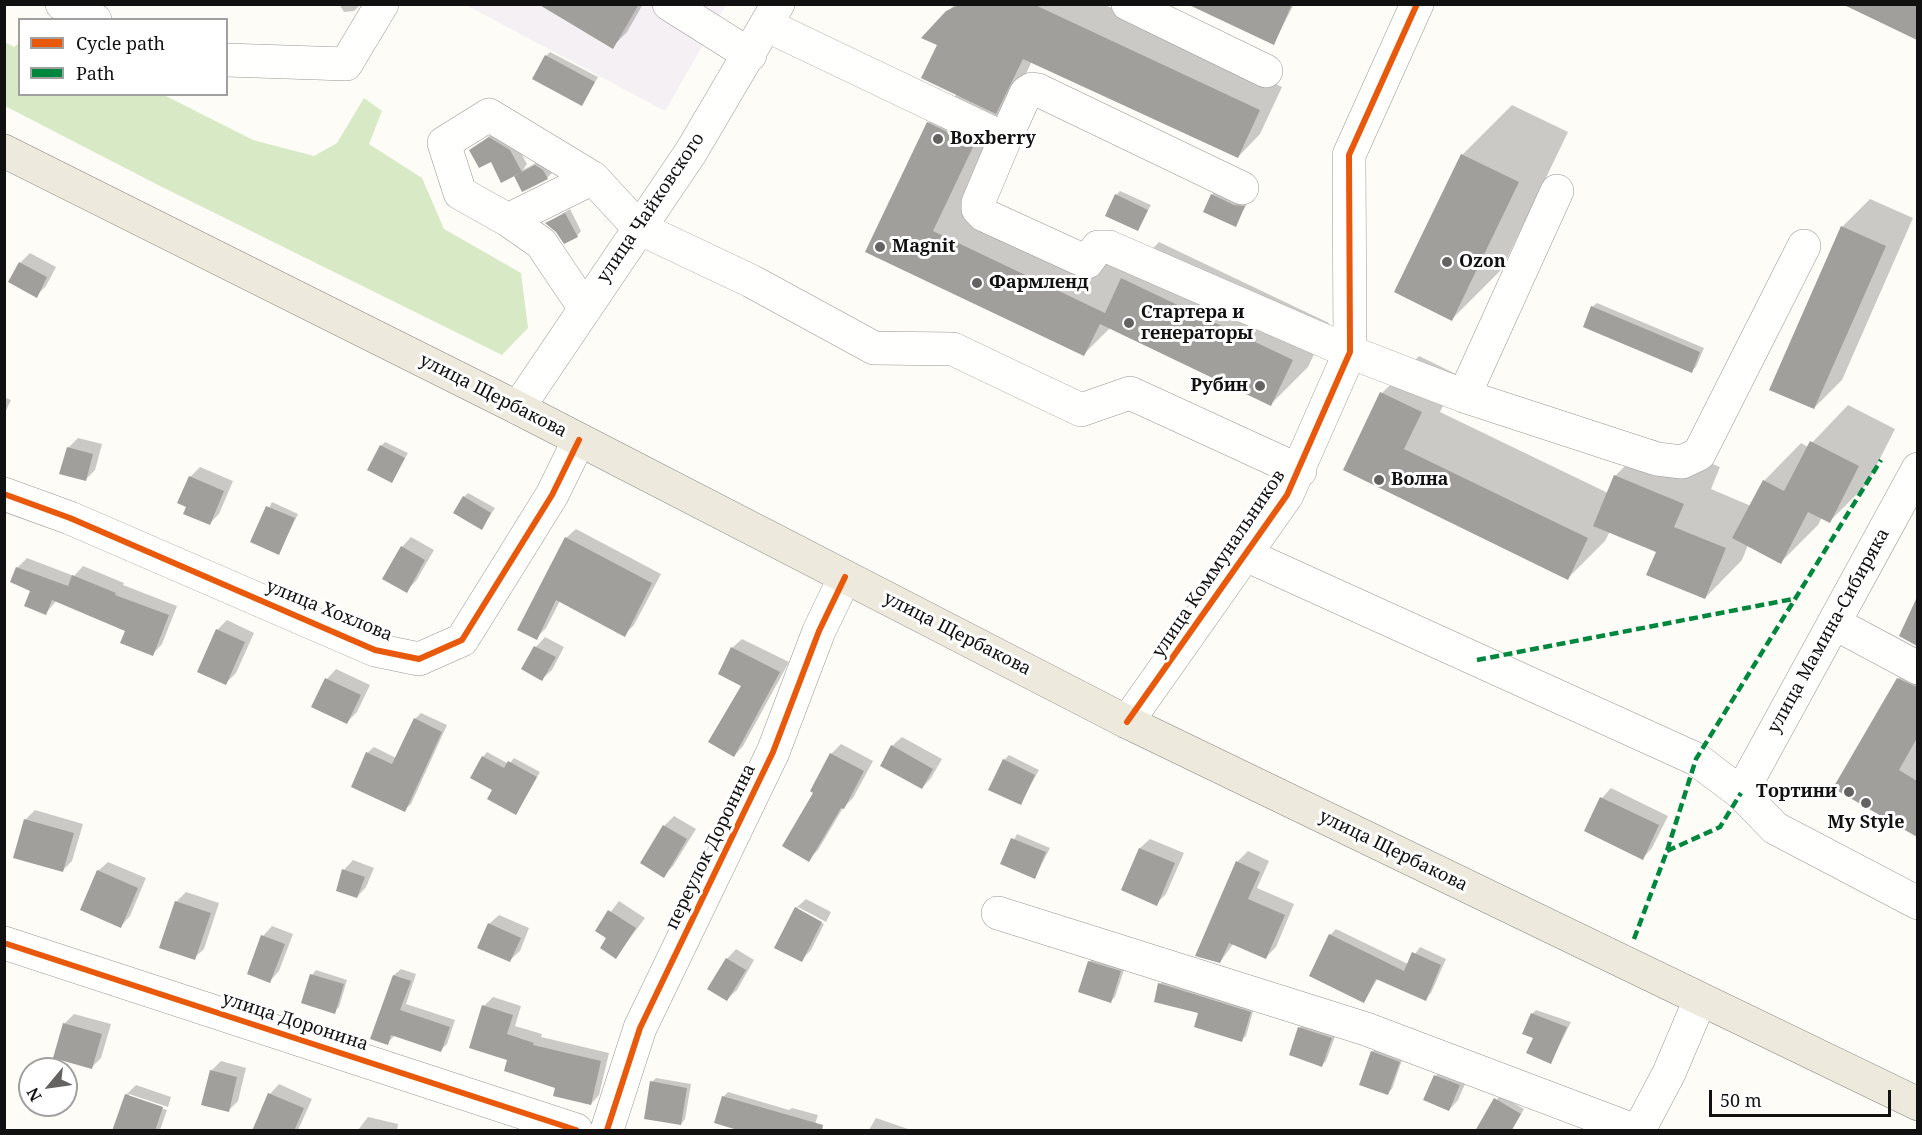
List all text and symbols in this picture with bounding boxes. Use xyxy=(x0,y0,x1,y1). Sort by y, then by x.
legend xyxy=(18,18,228,96)
text: Cycle path xyxy=(76,31,165,55)
text: Path xyxy=(76,61,115,85)
place label: Boxberry xyxy=(950,128,1036,150)
street label: улица Чайковского xyxy=(593,129,709,287)
marker: Boxberry xyxy=(931,132,945,146)
place label: Magnit xyxy=(892,236,956,258)
marker: Magnit xyxy=(873,240,887,254)
place label: Ozon xyxy=(1459,251,1506,273)
marker: Ozon xyxy=(1440,255,1454,269)
place label: Фармленд xyxy=(989,272,1088,294)
marker: Фармленд xyxy=(970,276,984,290)
place label: Стартера и генераторы xyxy=(1141,302,1253,344)
marker: Стартера и генераторы xyxy=(1122,316,1136,330)
street label: улица Щербакова xyxy=(416,349,570,443)
place label: Рубин xyxy=(1190,375,1248,397)
marker: Рубин xyxy=(1253,379,1267,393)
street label: улица Коммунальников xyxy=(1148,466,1290,662)
place label: Волна xyxy=(1391,469,1448,491)
marker: Волна xyxy=(1372,473,1386,487)
street label: улица Мамина-Сибиряка xyxy=(1764,525,1894,737)
street label: улица Хохлова xyxy=(263,576,395,646)
street label: улица Щербакова xyxy=(880,587,1034,681)
street label: переулок Доронина xyxy=(661,761,761,933)
place label: Тортини xyxy=(1756,781,1837,803)
marker: Тортини xyxy=(1842,785,1856,799)
marker: My Style xyxy=(1859,796,1873,810)
street label: улица Щербакова xyxy=(1315,806,1471,896)
place label: My Style xyxy=(1827,812,1905,834)
street label: улица Доронина xyxy=(219,988,371,1056)
north arrow xyxy=(18,1057,78,1117)
scale bar xyxy=(1712,1078,1894,1116)
text: N xyxy=(21,1084,47,1106)
text: 50 m xyxy=(1720,1088,1762,1112)

